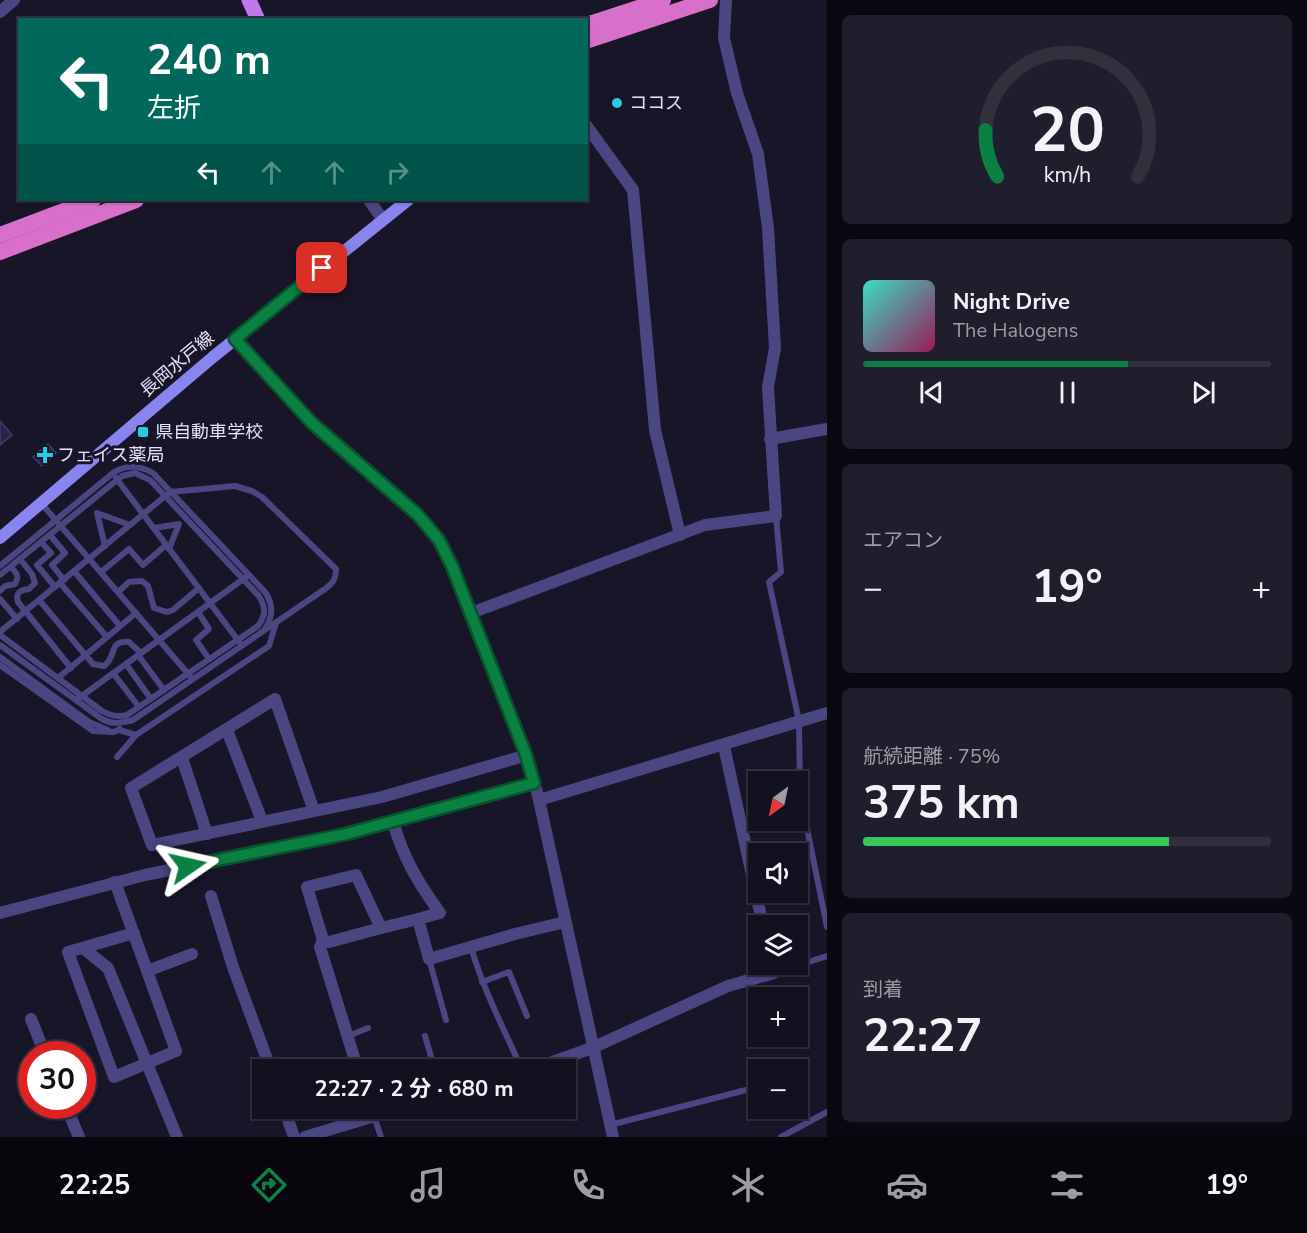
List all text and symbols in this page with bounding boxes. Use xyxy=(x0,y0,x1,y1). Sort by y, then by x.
text: 240 m xyxy=(147,32,271,89)
icon: left xyxy=(48,42,126,120)
text: 20 xyxy=(1030,88,1104,173)
text: 左折 xyxy=(147,90,201,127)
place label: ココス xyxy=(629,91,683,115)
marker: ココス xyxy=(610,96,624,110)
icon: left xyxy=(192,156,225,189)
icon: ahead xyxy=(255,156,288,189)
icon: ahead xyxy=(318,156,351,189)
icon: right xyxy=(381,156,414,189)
text: km/h xyxy=(1043,160,1091,190)
pin xyxy=(296,242,347,293)
icon: arrive xyxy=(305,251,338,284)
text: Night Drive xyxy=(953,287,1070,317)
text: The Halogens xyxy=(953,317,1078,344)
street label: 長岡水戸線 xyxy=(135,326,219,402)
icon: previous xyxy=(915,376,948,409)
icon: pause xyxy=(1051,376,1084,409)
icon: next xyxy=(1187,376,1220,409)
place label: 県自動車学校 xyxy=(155,420,263,444)
marker: 県自動車学校 xyxy=(136,425,150,439)
place label: フェイス薬局 xyxy=(57,443,164,467)
marker: フェイス薬局 xyxy=(38,448,52,462)
text: エアコン xyxy=(863,527,943,554)
text: 19° xyxy=(1031,557,1103,618)
text: − xyxy=(863,566,883,611)
text: + xyxy=(1251,566,1271,611)
text: 航続距離 · 75% xyxy=(863,743,1000,770)
north arrow xyxy=(748,771,808,831)
map controls xyxy=(748,771,808,1119)
text: 375 km xyxy=(863,773,1020,834)
position arrow xyxy=(156,834,220,898)
button: sound xyxy=(748,843,808,903)
button: layers xyxy=(748,915,808,975)
text: 到着 xyxy=(863,976,903,1003)
button: + xyxy=(748,987,808,1047)
text: 22:27 xyxy=(863,1006,982,1067)
speed limit sign: 30 xyxy=(18,1041,96,1119)
button: − xyxy=(748,1059,808,1119)
text: 22:27 · 2 分 · 680 m xyxy=(315,1074,513,1104)
icon: directions xyxy=(248,1164,290,1206)
icon: music xyxy=(407,1164,449,1206)
icon: phone xyxy=(567,1164,609,1206)
icon: climate xyxy=(727,1164,769,1206)
icon: car xyxy=(886,1164,928,1206)
icon: filters xyxy=(1046,1164,1088,1206)
text: 22:25 xyxy=(59,1167,130,1204)
text: 19° xyxy=(1205,1167,1248,1204)

